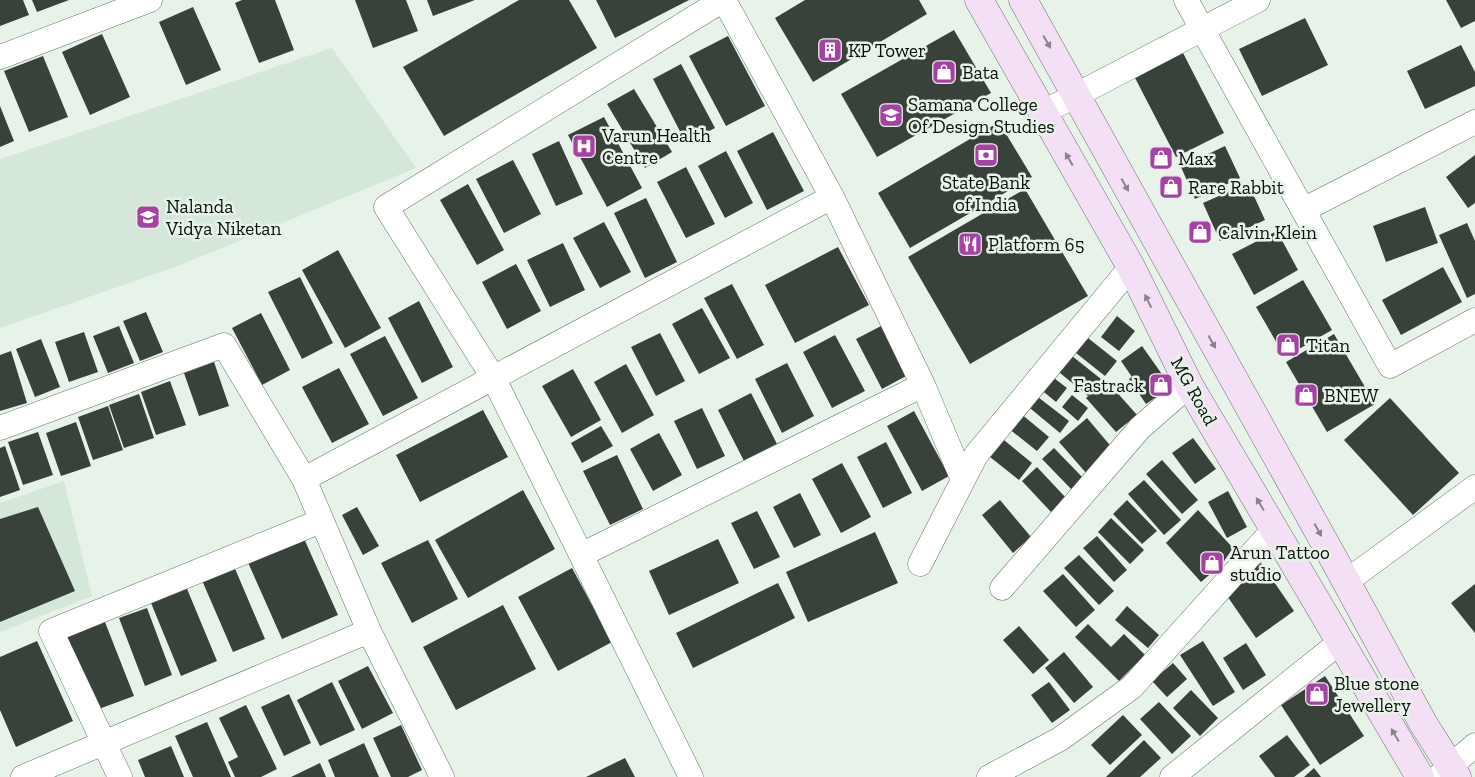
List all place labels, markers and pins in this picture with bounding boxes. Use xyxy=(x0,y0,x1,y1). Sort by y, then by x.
building icon: KP Tower xyxy=(817,37,843,63)
place label: KP Tower xyxy=(848,39,926,62)
shop icon: Bata xyxy=(931,59,957,85)
place label: Bata xyxy=(962,61,999,84)
place label: Samana College Of Design Studies xyxy=(908,93,1055,138)
school or university icon: Samana College Of Design Studies xyxy=(878,102,904,128)
place label: Varun Health Centre xyxy=(601,124,711,169)
hospital icon: Varun Health Centre xyxy=(571,133,597,159)
bank icon: State Bank of India xyxy=(973,142,999,168)
shop icon: Max xyxy=(1148,145,1174,171)
place label: Max xyxy=(1178,147,1214,170)
place label: State Bank of India xyxy=(942,171,1030,216)
shop icon: Rare Rabbit xyxy=(1158,174,1184,200)
place label: Rare Rabbit xyxy=(1188,176,1284,199)
place label: Nalanda Vidya Niketan xyxy=(165,195,281,240)
school or university icon: Nalanda Vidya Niketan xyxy=(135,204,161,230)
shop icon: Calvin Klein xyxy=(1187,219,1213,245)
place label: Calvin Klein xyxy=(1218,221,1317,244)
restaurant icon: Platform 65 xyxy=(957,231,983,257)
place label: Platform 65 xyxy=(988,233,1084,256)
shop icon: Titan xyxy=(1275,332,1301,358)
place label: Titan xyxy=(1306,334,1350,357)
shop icon: Fastrack xyxy=(1148,372,1174,398)
place label: Fastrack xyxy=(1073,374,1144,397)
shop icon: BNEW xyxy=(1293,382,1319,408)
place label: BNEW xyxy=(1324,384,1379,407)
place label: Arun Tattoo studio xyxy=(1230,541,1330,586)
shop icon: Arun Tattoo studio xyxy=(1199,550,1225,576)
place label: Blue stone Jewellery xyxy=(1334,672,1419,717)
shop icon: Blue stone Jewellery xyxy=(1304,681,1330,707)

